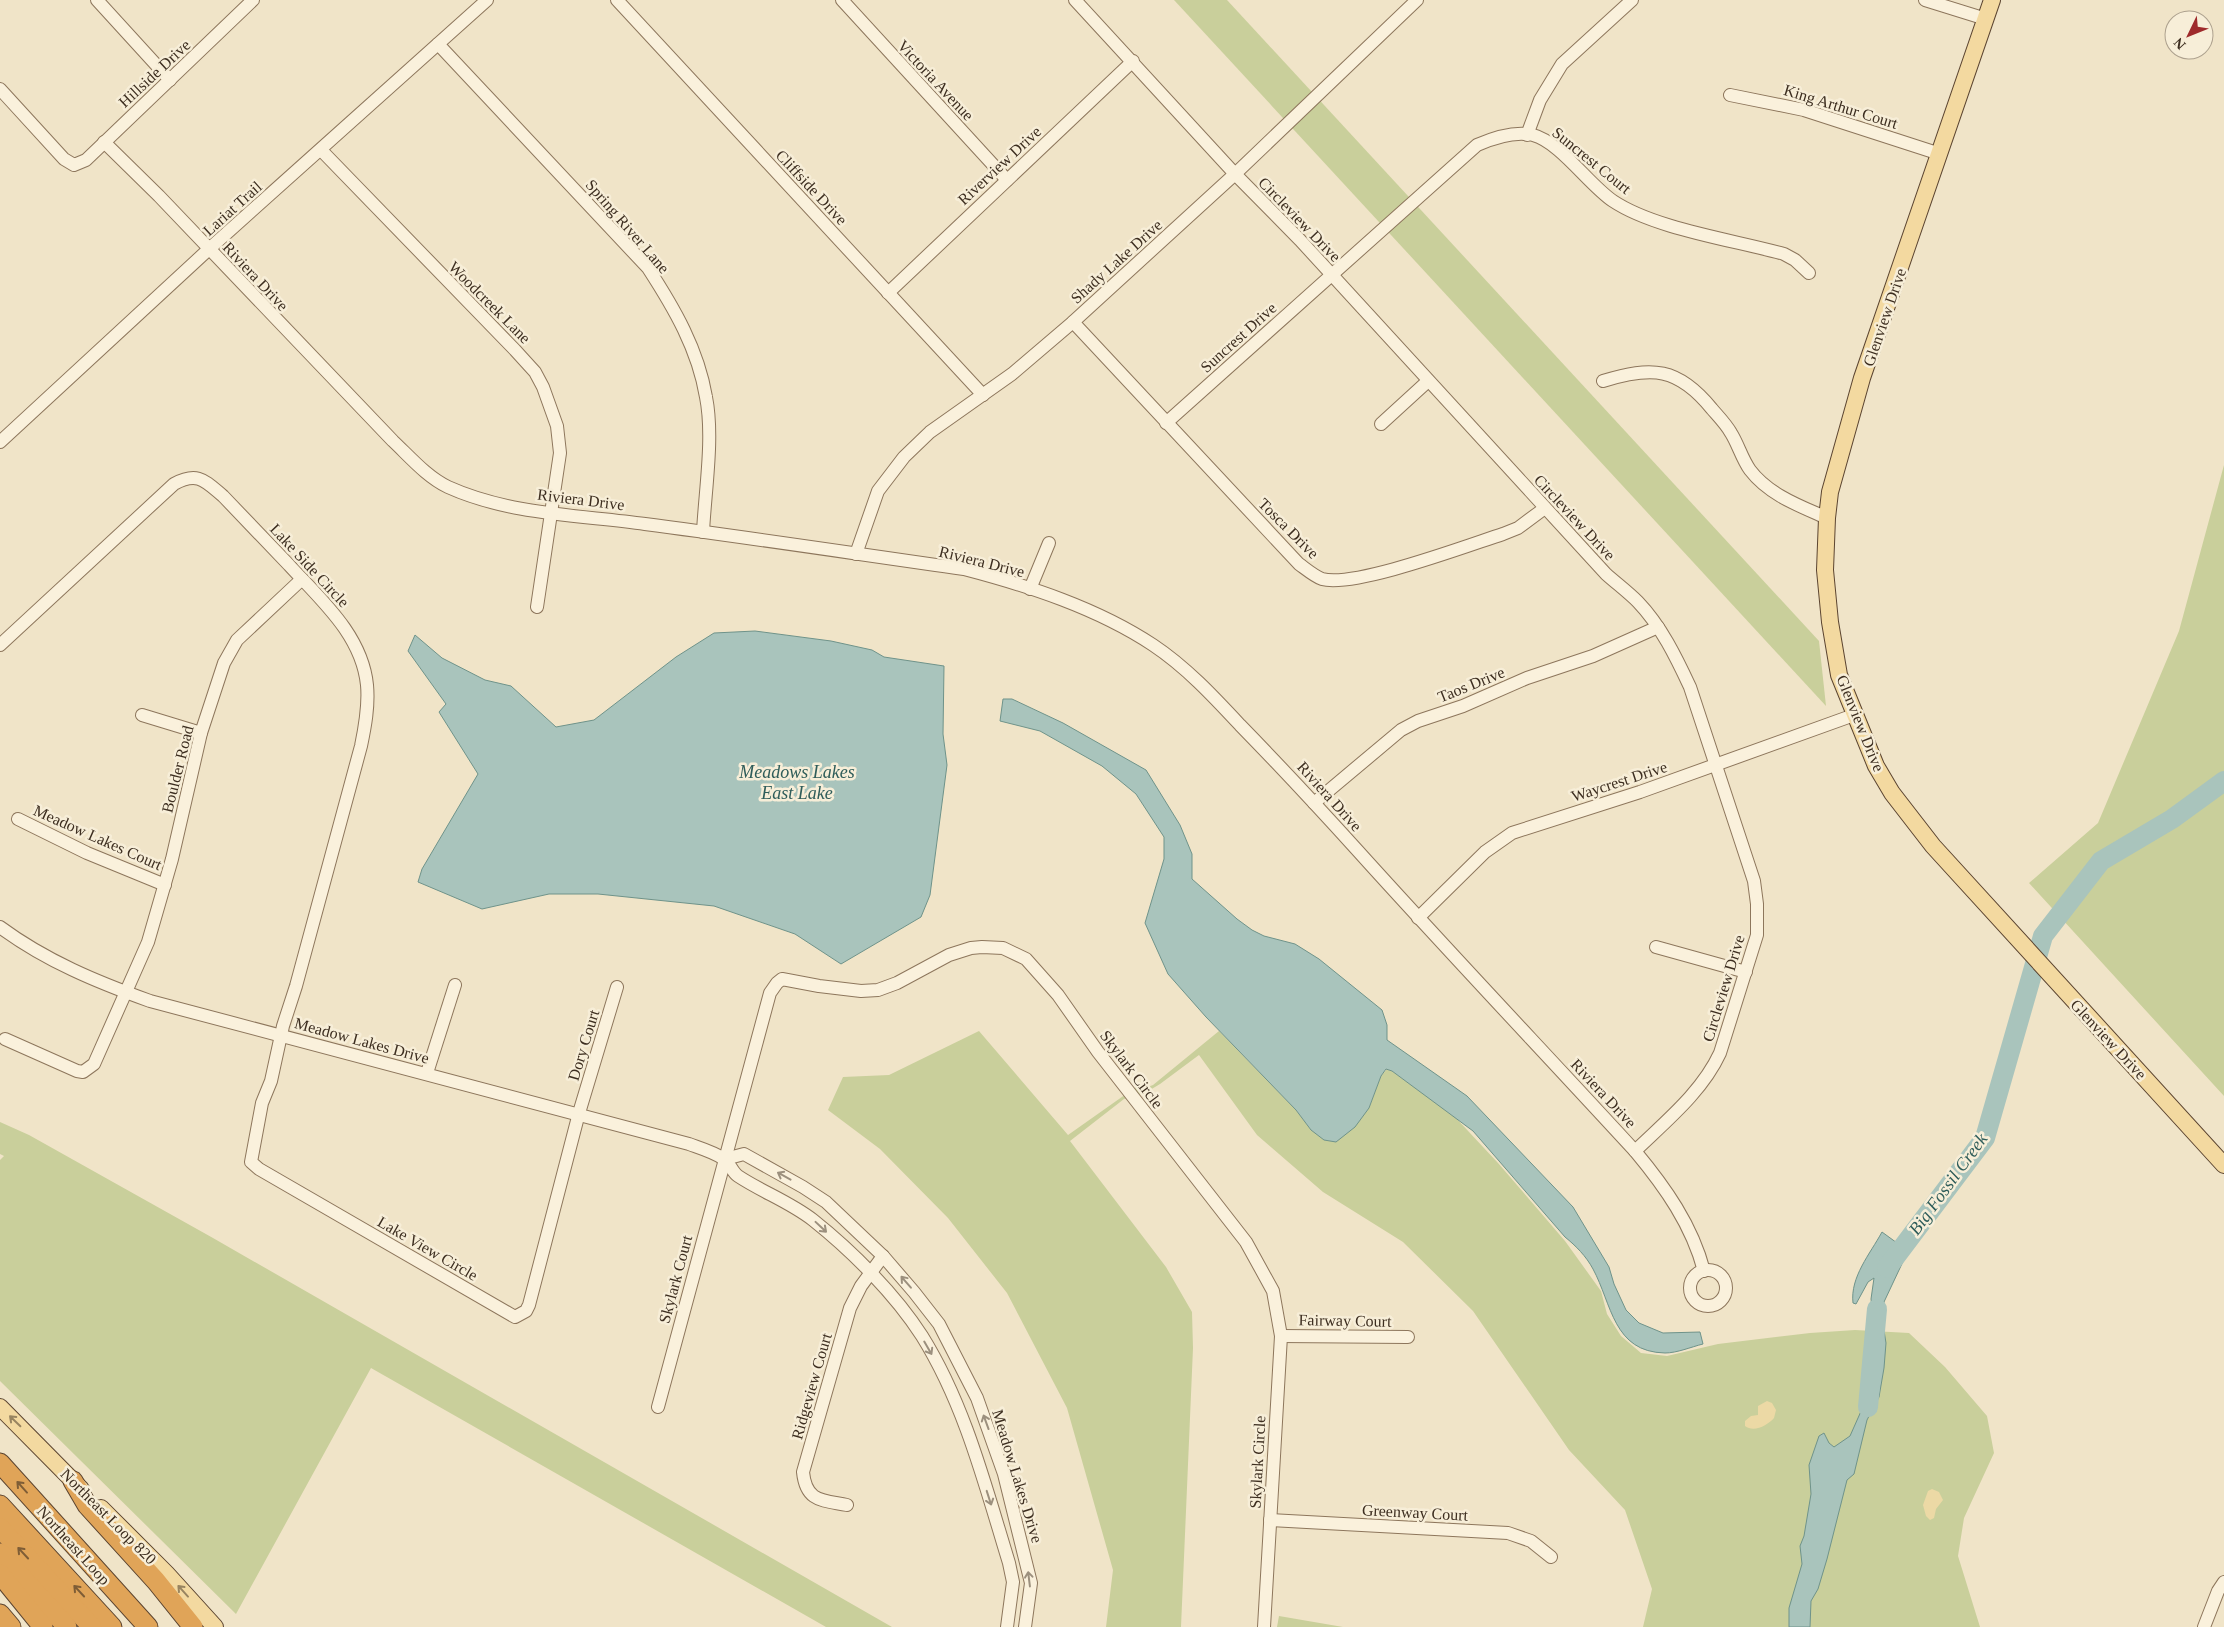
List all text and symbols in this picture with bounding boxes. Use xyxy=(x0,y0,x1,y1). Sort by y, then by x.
north arrow xyxy=(2164,10,2214,60)
text: N xyxy=(2171,35,2189,52)
street label: Hillside Drive xyxy=(115,36,193,111)
street label: Victoria Avenue xyxy=(894,37,977,124)
street label: King Arthur Court xyxy=(1782,81,1900,133)
street label: Riverview Drive xyxy=(954,123,1044,208)
street label: Suncrest Court xyxy=(1549,124,1635,197)
street label: Cliffside Drive xyxy=(773,146,851,228)
street label: Circleview Drive xyxy=(1255,174,1344,265)
street label: Spring River Lane xyxy=(582,176,673,277)
street label: Lariat Trail xyxy=(200,177,265,239)
street label: Shady Lake Drive xyxy=(1067,216,1166,307)
street label: Riviera Drive xyxy=(220,239,292,314)
street label: Woodcreek Lane xyxy=(445,258,534,347)
street label: Glenview Drive xyxy=(1860,266,1909,368)
street label: Suncrest Drive xyxy=(1197,299,1280,376)
street label: Circleview Drive xyxy=(1531,471,1619,564)
street label: Riviera Drive xyxy=(536,486,625,513)
street label: Tosca Drive xyxy=(1255,495,1322,562)
street label: Lake Side Circle xyxy=(267,520,353,610)
street label: Riviera Drive xyxy=(937,543,1026,580)
street label: Taos Drive xyxy=(1435,663,1507,706)
street label: Glenview Drive xyxy=(1833,672,1888,774)
street label: Boulder Road xyxy=(158,724,197,815)
street label: Riviera Drive xyxy=(1294,758,1365,835)
street label: Waycrest Drive xyxy=(1569,758,1669,806)
water label: Meadows Lakes East Lake xyxy=(738,762,855,803)
street label: Meadow Lakes Court xyxy=(31,801,165,874)
street label: Circleview Drive xyxy=(1699,933,1748,1044)
street label: Glenview Drive xyxy=(2067,996,2150,1083)
street label: Dory Court xyxy=(565,1007,603,1083)
street label: Meadow Lakes Drive xyxy=(293,1014,431,1067)
street label: Skylark Circle xyxy=(1096,1027,1166,1112)
street label: Riviera Drive xyxy=(1568,1056,1640,1131)
water label: Big Fossil Creek xyxy=(1905,1129,1992,1239)
one-way arrow xyxy=(777,1171,792,1180)
street label: Lake View Circle xyxy=(375,1213,481,1284)
one-way arrow xyxy=(814,1221,827,1233)
street label: Skylark Court xyxy=(656,1233,696,1325)
one-way arrow xyxy=(900,1276,912,1289)
street label: Fairway Court xyxy=(1298,1311,1392,1331)
street label: Ridgeview Court xyxy=(788,1331,836,1442)
one-way arrow xyxy=(924,1340,934,1354)
street label: Meadow Lakes Drive xyxy=(989,1407,1046,1545)
one-way arrow xyxy=(8,1415,21,1427)
one-way arrow xyxy=(981,1415,990,1431)
street label: Skylark Circle xyxy=(1247,1415,1269,1509)
street label: Northeast Loop 820 xyxy=(57,1464,161,1568)
one-way arrow xyxy=(16,1481,28,1494)
one-way arrow xyxy=(985,1489,994,1505)
street label: Northeast Loop xyxy=(33,1501,115,1589)
street label: Greenway Court xyxy=(1361,1501,1469,1525)
one-way arrow xyxy=(17,1547,29,1559)
one-way arrow xyxy=(1024,1571,1034,1587)
one-way arrow xyxy=(73,1584,85,1597)
one-way arrow xyxy=(177,1584,189,1597)

